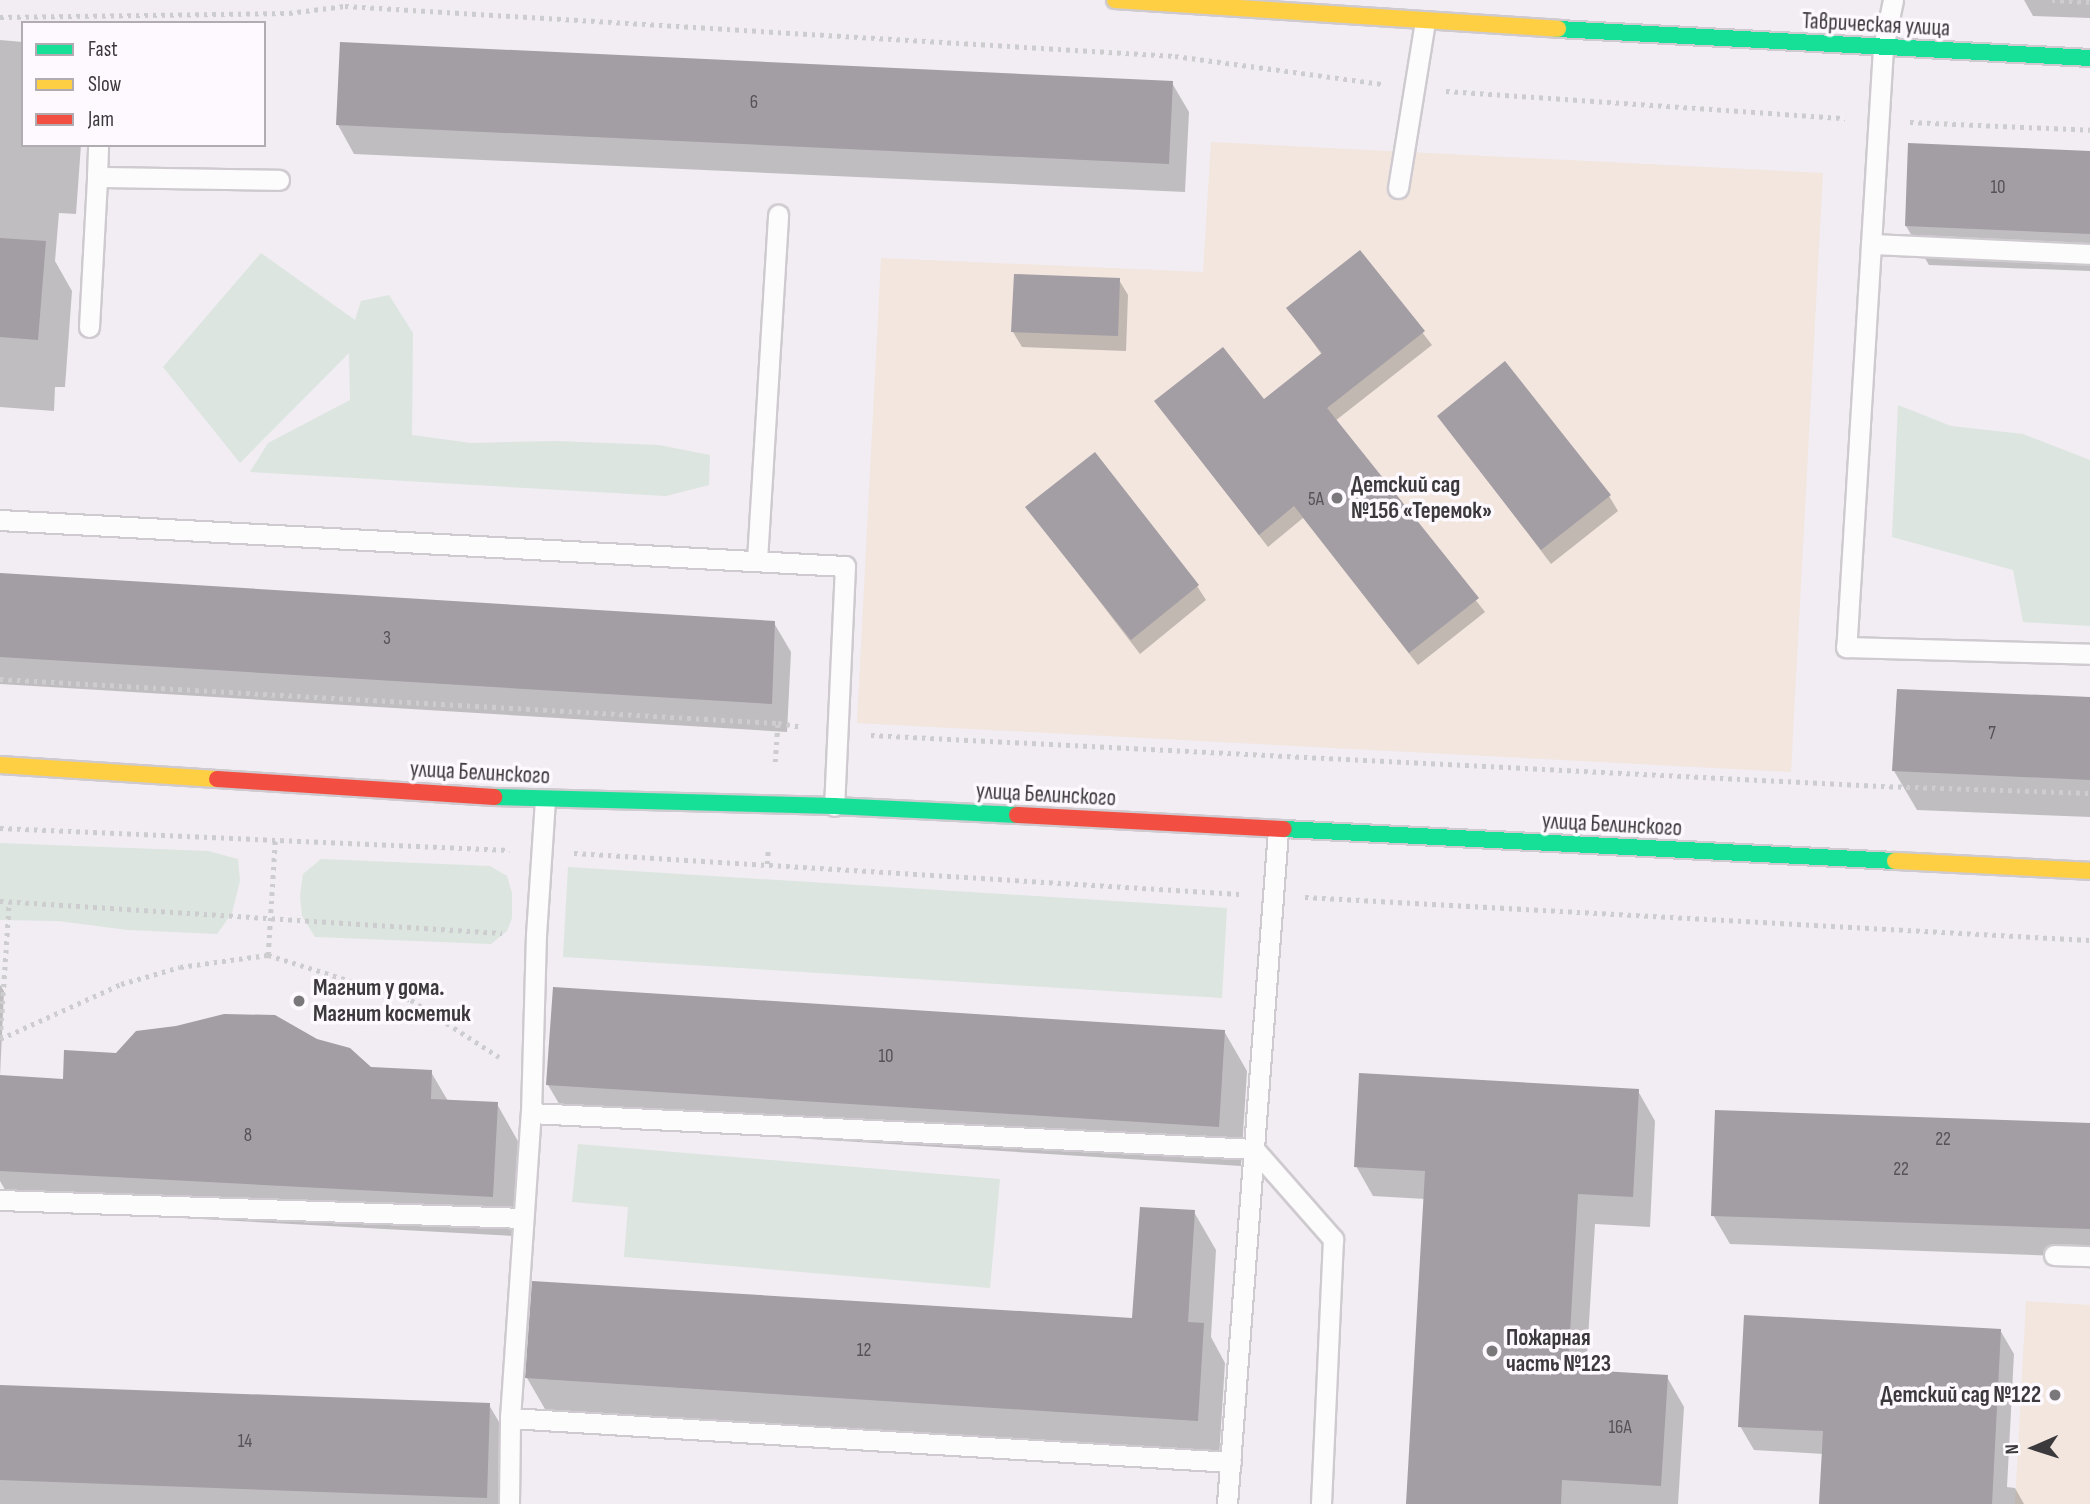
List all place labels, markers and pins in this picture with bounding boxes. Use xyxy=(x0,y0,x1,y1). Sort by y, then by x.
place label: Детский сад №156 «Теремок» xyxy=(1351,471,1492,525)
marker: Детский сад №156 «Теремок» xyxy=(1329,490,1345,506)
place label: Магнит у дома. Магнит косметик xyxy=(313,974,471,1028)
marker: Магнит у дома. Магнит косметик xyxy=(291,993,307,1009)
place label: Пожарная часть №123 xyxy=(1506,1324,1611,1378)
marker: Пожарная часть №123 xyxy=(1484,1343,1500,1359)
place label: Детский сад №122 xyxy=(1881,1381,2041,1409)
marker: Детский сад №122 xyxy=(2047,1387,2063,1403)

